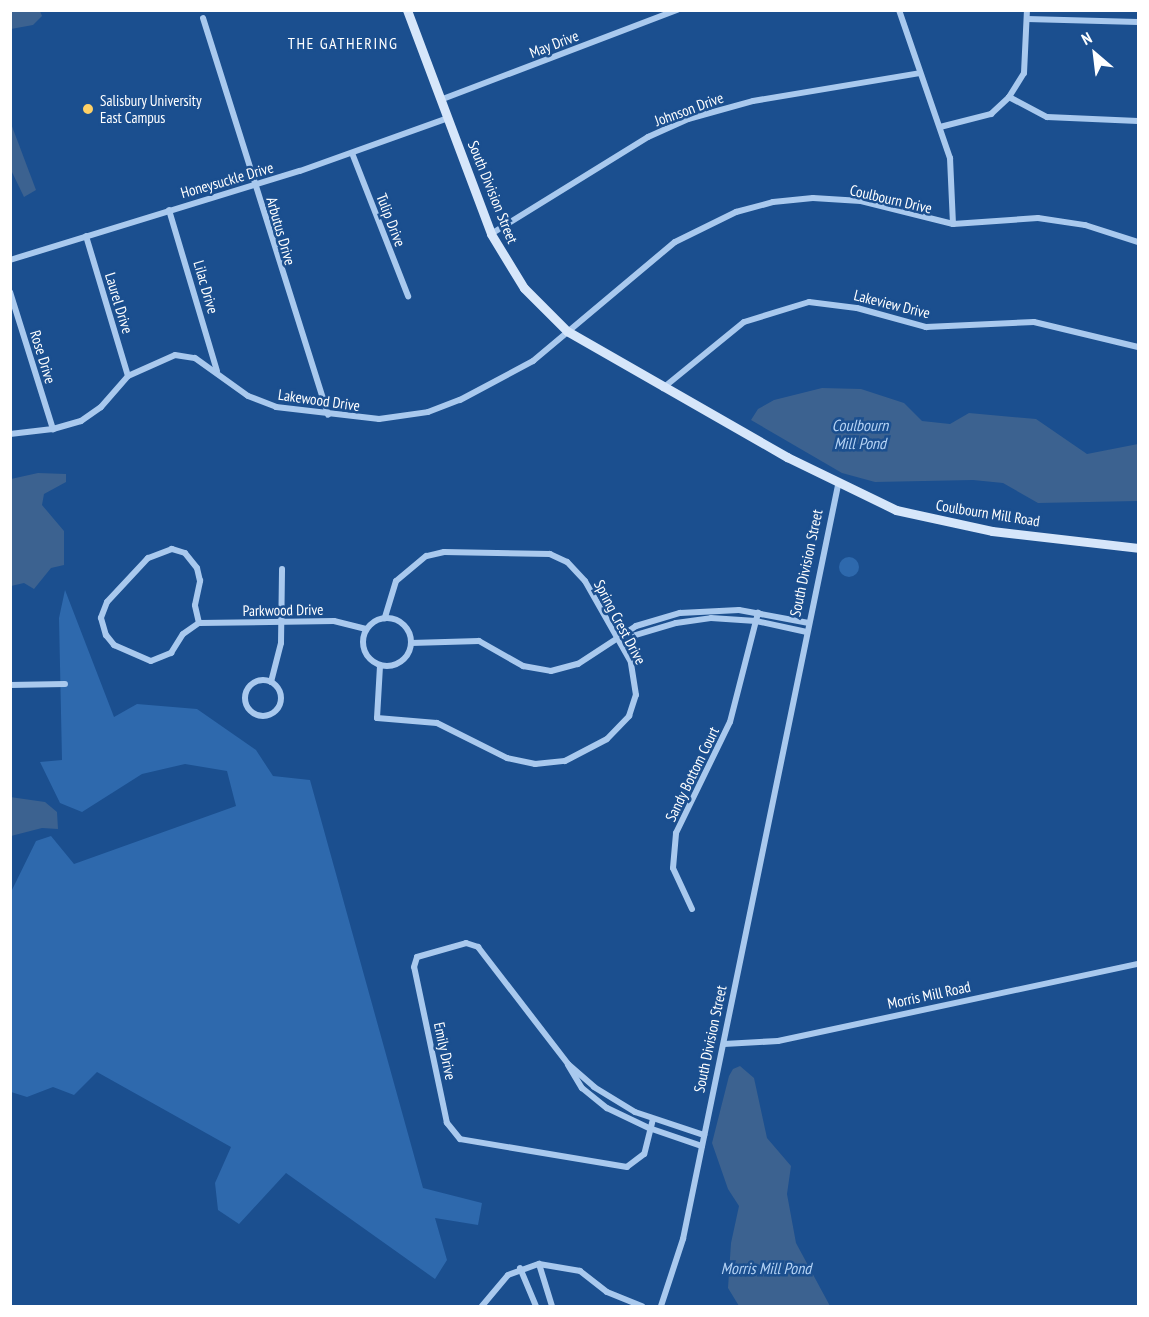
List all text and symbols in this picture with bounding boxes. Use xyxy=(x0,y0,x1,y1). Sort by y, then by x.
north arrow xyxy=(1065,24,1125,84)
street label: May Drive xyxy=(527,26,581,62)
text: N xyxy=(1078,27,1095,49)
district label: THE GATHERING xyxy=(288,33,398,53)
street label: Johnson Drive xyxy=(652,88,726,130)
place label: Salisbury University East Campus xyxy=(100,91,202,126)
marker: Salisbury University East Campus xyxy=(81,102,95,116)
street label: South Division Street xyxy=(464,138,522,246)
street label: Honeysuckle Drive xyxy=(179,158,275,202)
street label: Coulbourn Drive xyxy=(848,181,934,217)
street label: Tulip Drive xyxy=(373,191,409,249)
street label: Arbutus Drive xyxy=(263,195,299,267)
street label: Lilac Drive xyxy=(190,258,222,316)
street label: Laurel Drive xyxy=(101,270,137,336)
street label: Lakeview Drive xyxy=(852,286,932,322)
street label: Rose Drive xyxy=(26,328,60,386)
street label: Lakewood Drive xyxy=(277,385,361,415)
water label: Coulbourn Mill Pond xyxy=(832,415,888,453)
street label: Coulbourn Mill Road xyxy=(935,496,1041,530)
street label: South Division Street xyxy=(786,508,826,618)
street label: Spring Crest Drive xyxy=(590,577,650,667)
street label: Parkwood Drive xyxy=(242,600,324,620)
street label: Sandy Bottom Court xyxy=(661,724,723,824)
street label: Morris Mill Road xyxy=(886,977,972,1013)
street label: South Division Street xyxy=(690,984,730,1094)
street label: Emily Drive xyxy=(430,1020,460,1082)
water label: Morris Mill Pond xyxy=(721,1258,811,1278)

